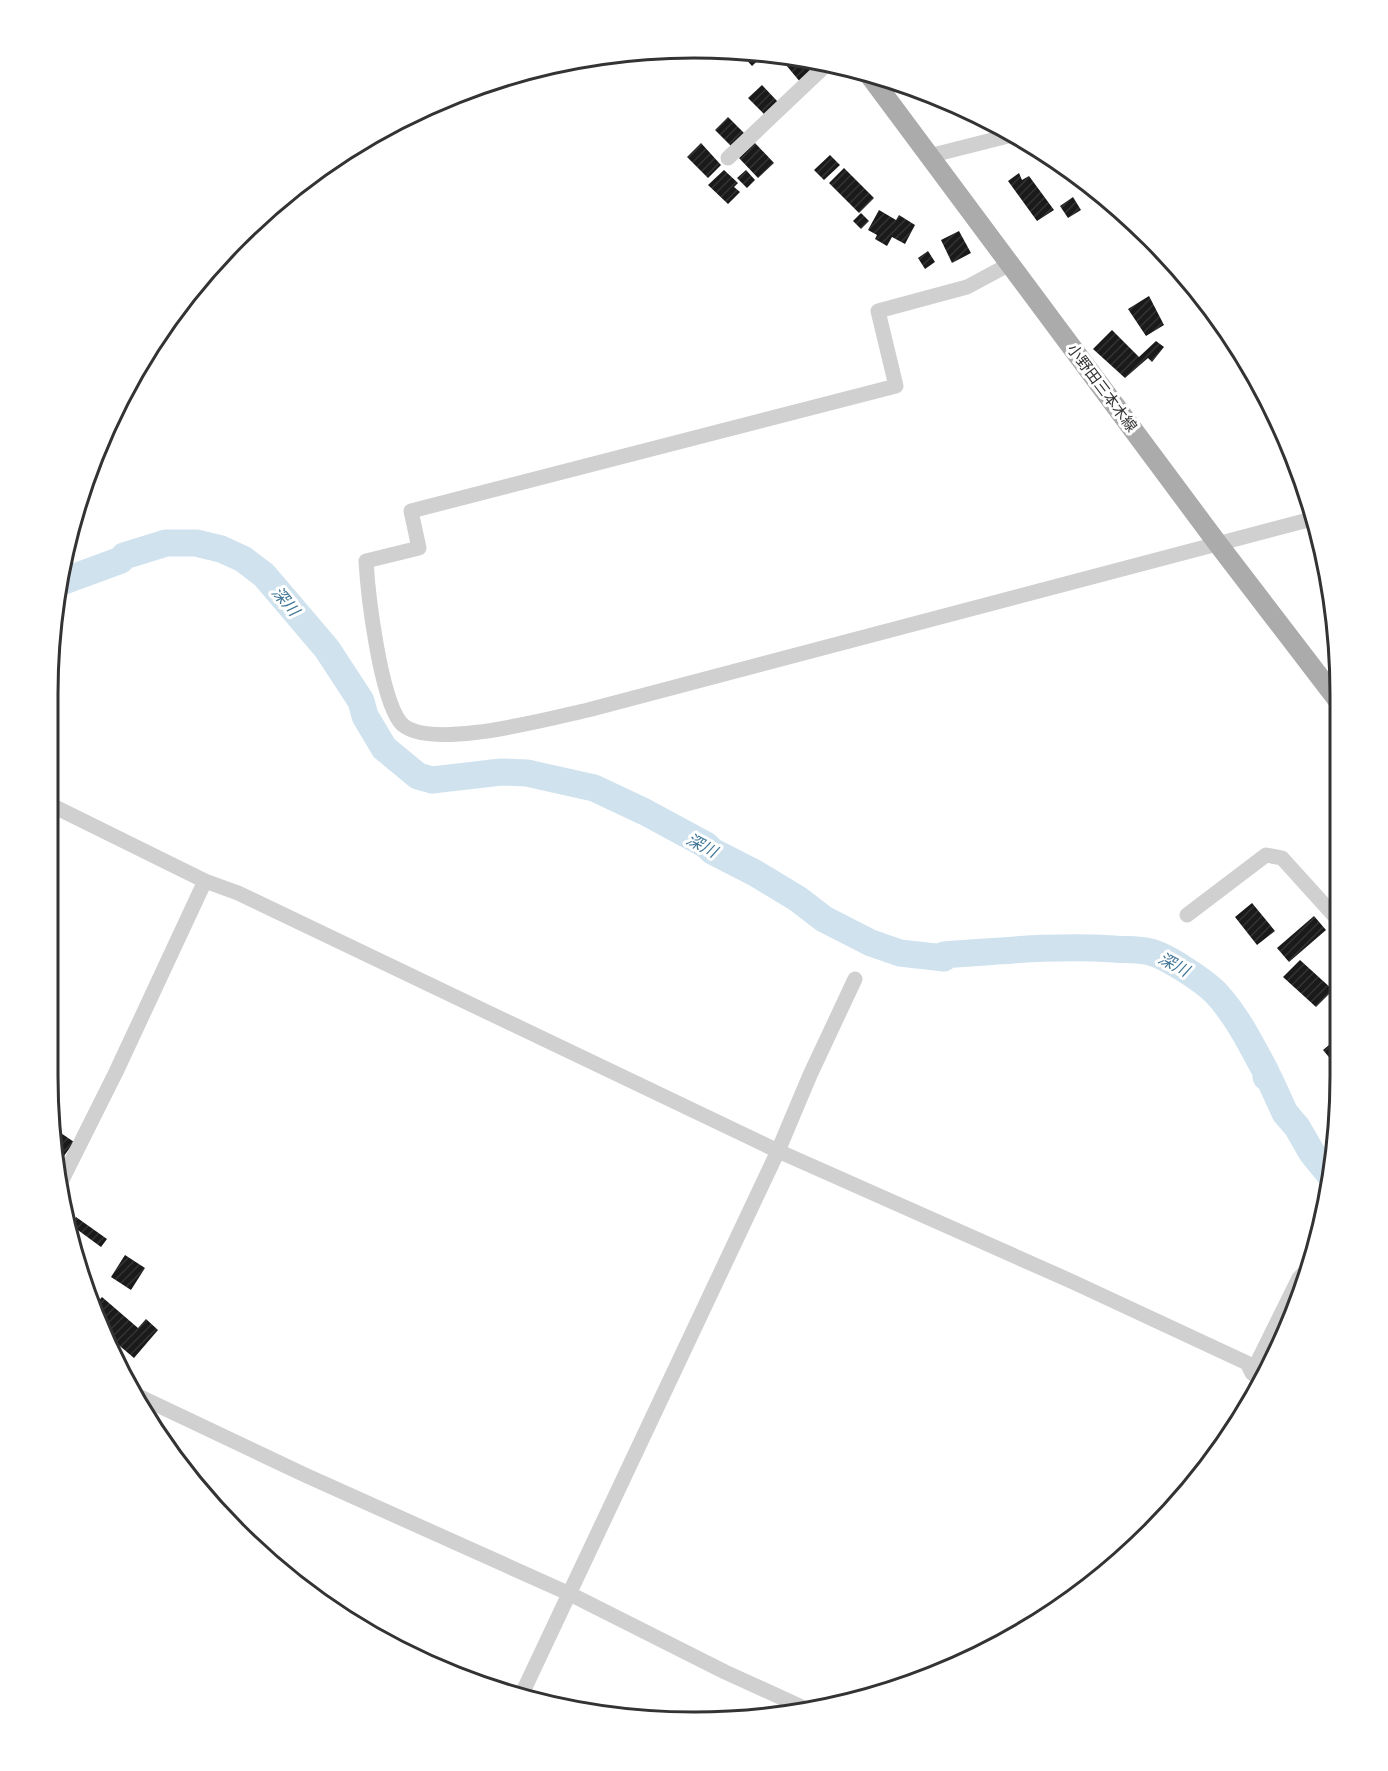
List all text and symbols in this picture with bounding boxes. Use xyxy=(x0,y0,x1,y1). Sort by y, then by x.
street label: 小野田三本木線 xyxy=(1063,340,1142,435)
water label: 深川 xyxy=(268,582,305,621)
water label: 深川 xyxy=(683,829,723,862)
water label: 深川 xyxy=(1155,948,1195,981)

